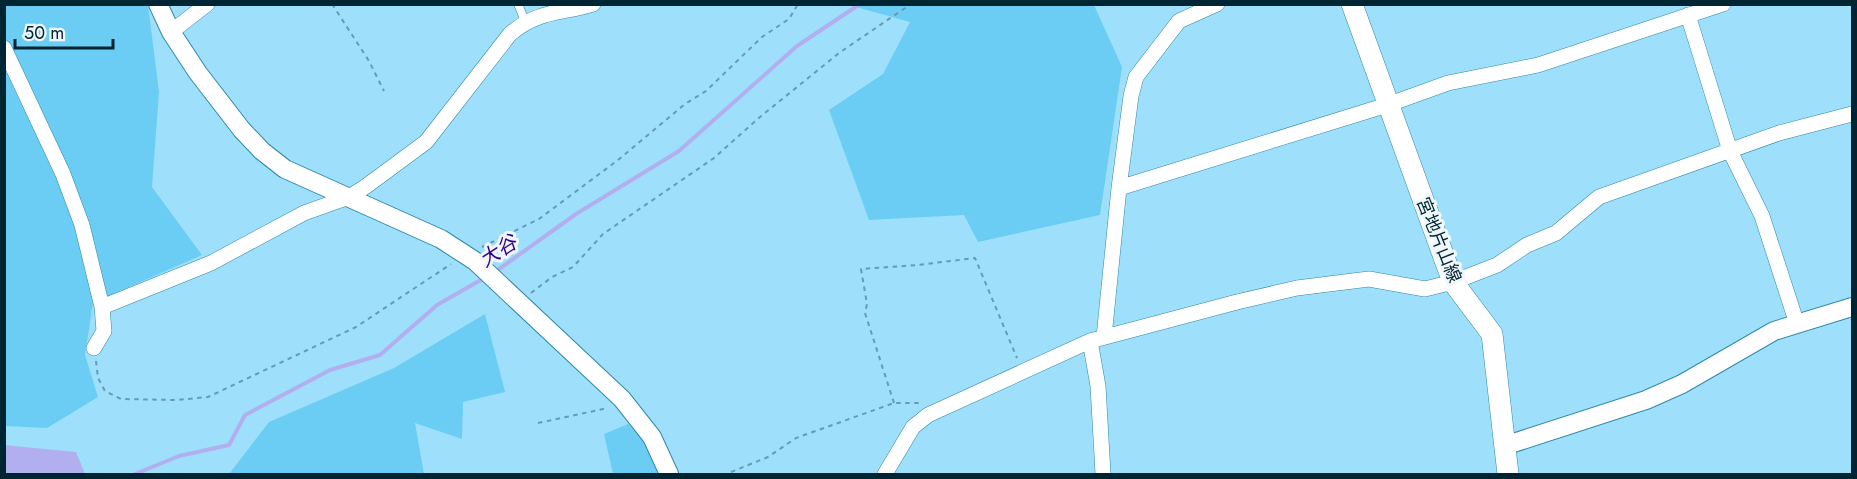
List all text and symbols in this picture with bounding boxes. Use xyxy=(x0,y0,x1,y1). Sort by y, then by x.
scale bar xyxy=(15,12,112,50)
text: 50 m xyxy=(24,20,64,46)
street label: 宮地片山線 xyxy=(1410,193,1468,287)
water label: 大谷 xyxy=(474,227,525,274)

